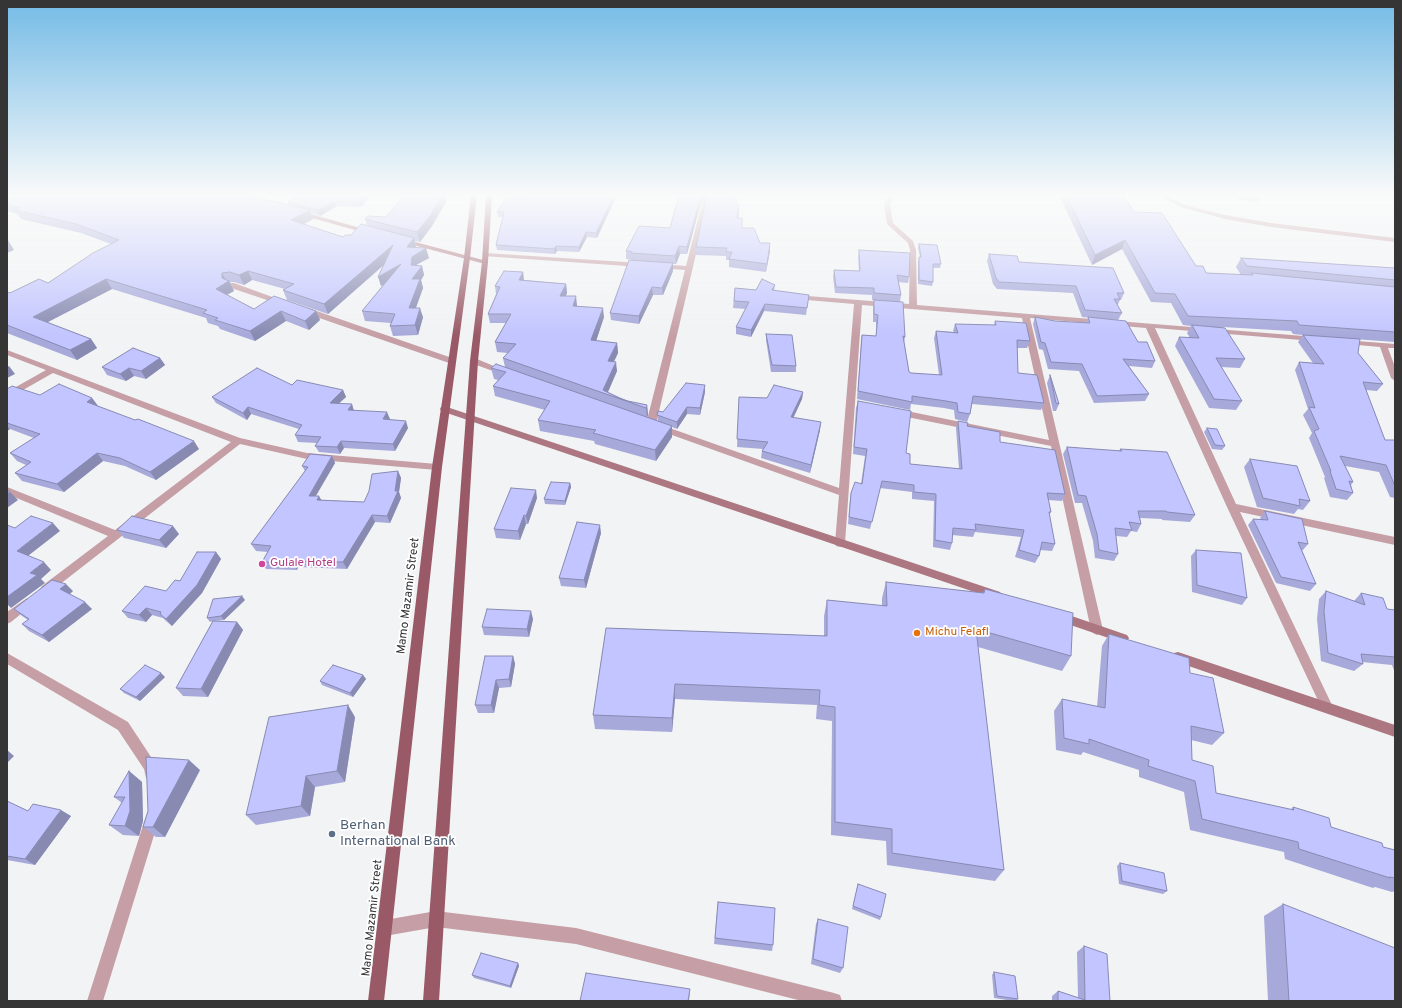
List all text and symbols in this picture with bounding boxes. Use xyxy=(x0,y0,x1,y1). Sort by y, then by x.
street label: Mamo Mazamir Street xyxy=(395,537,423,655)
place label: Gulale Hotel xyxy=(270,557,336,571)
marker: Gulale Hotel xyxy=(257,559,267,569)
place label: Michu Felafl xyxy=(925,626,989,640)
marker: Michu Felafl xyxy=(912,628,922,638)
place label: Berhan International Bank xyxy=(340,818,456,850)
marker: Berhan International Bank xyxy=(327,829,337,839)
street label: Mamo Mazamir Street xyxy=(360,859,386,977)

